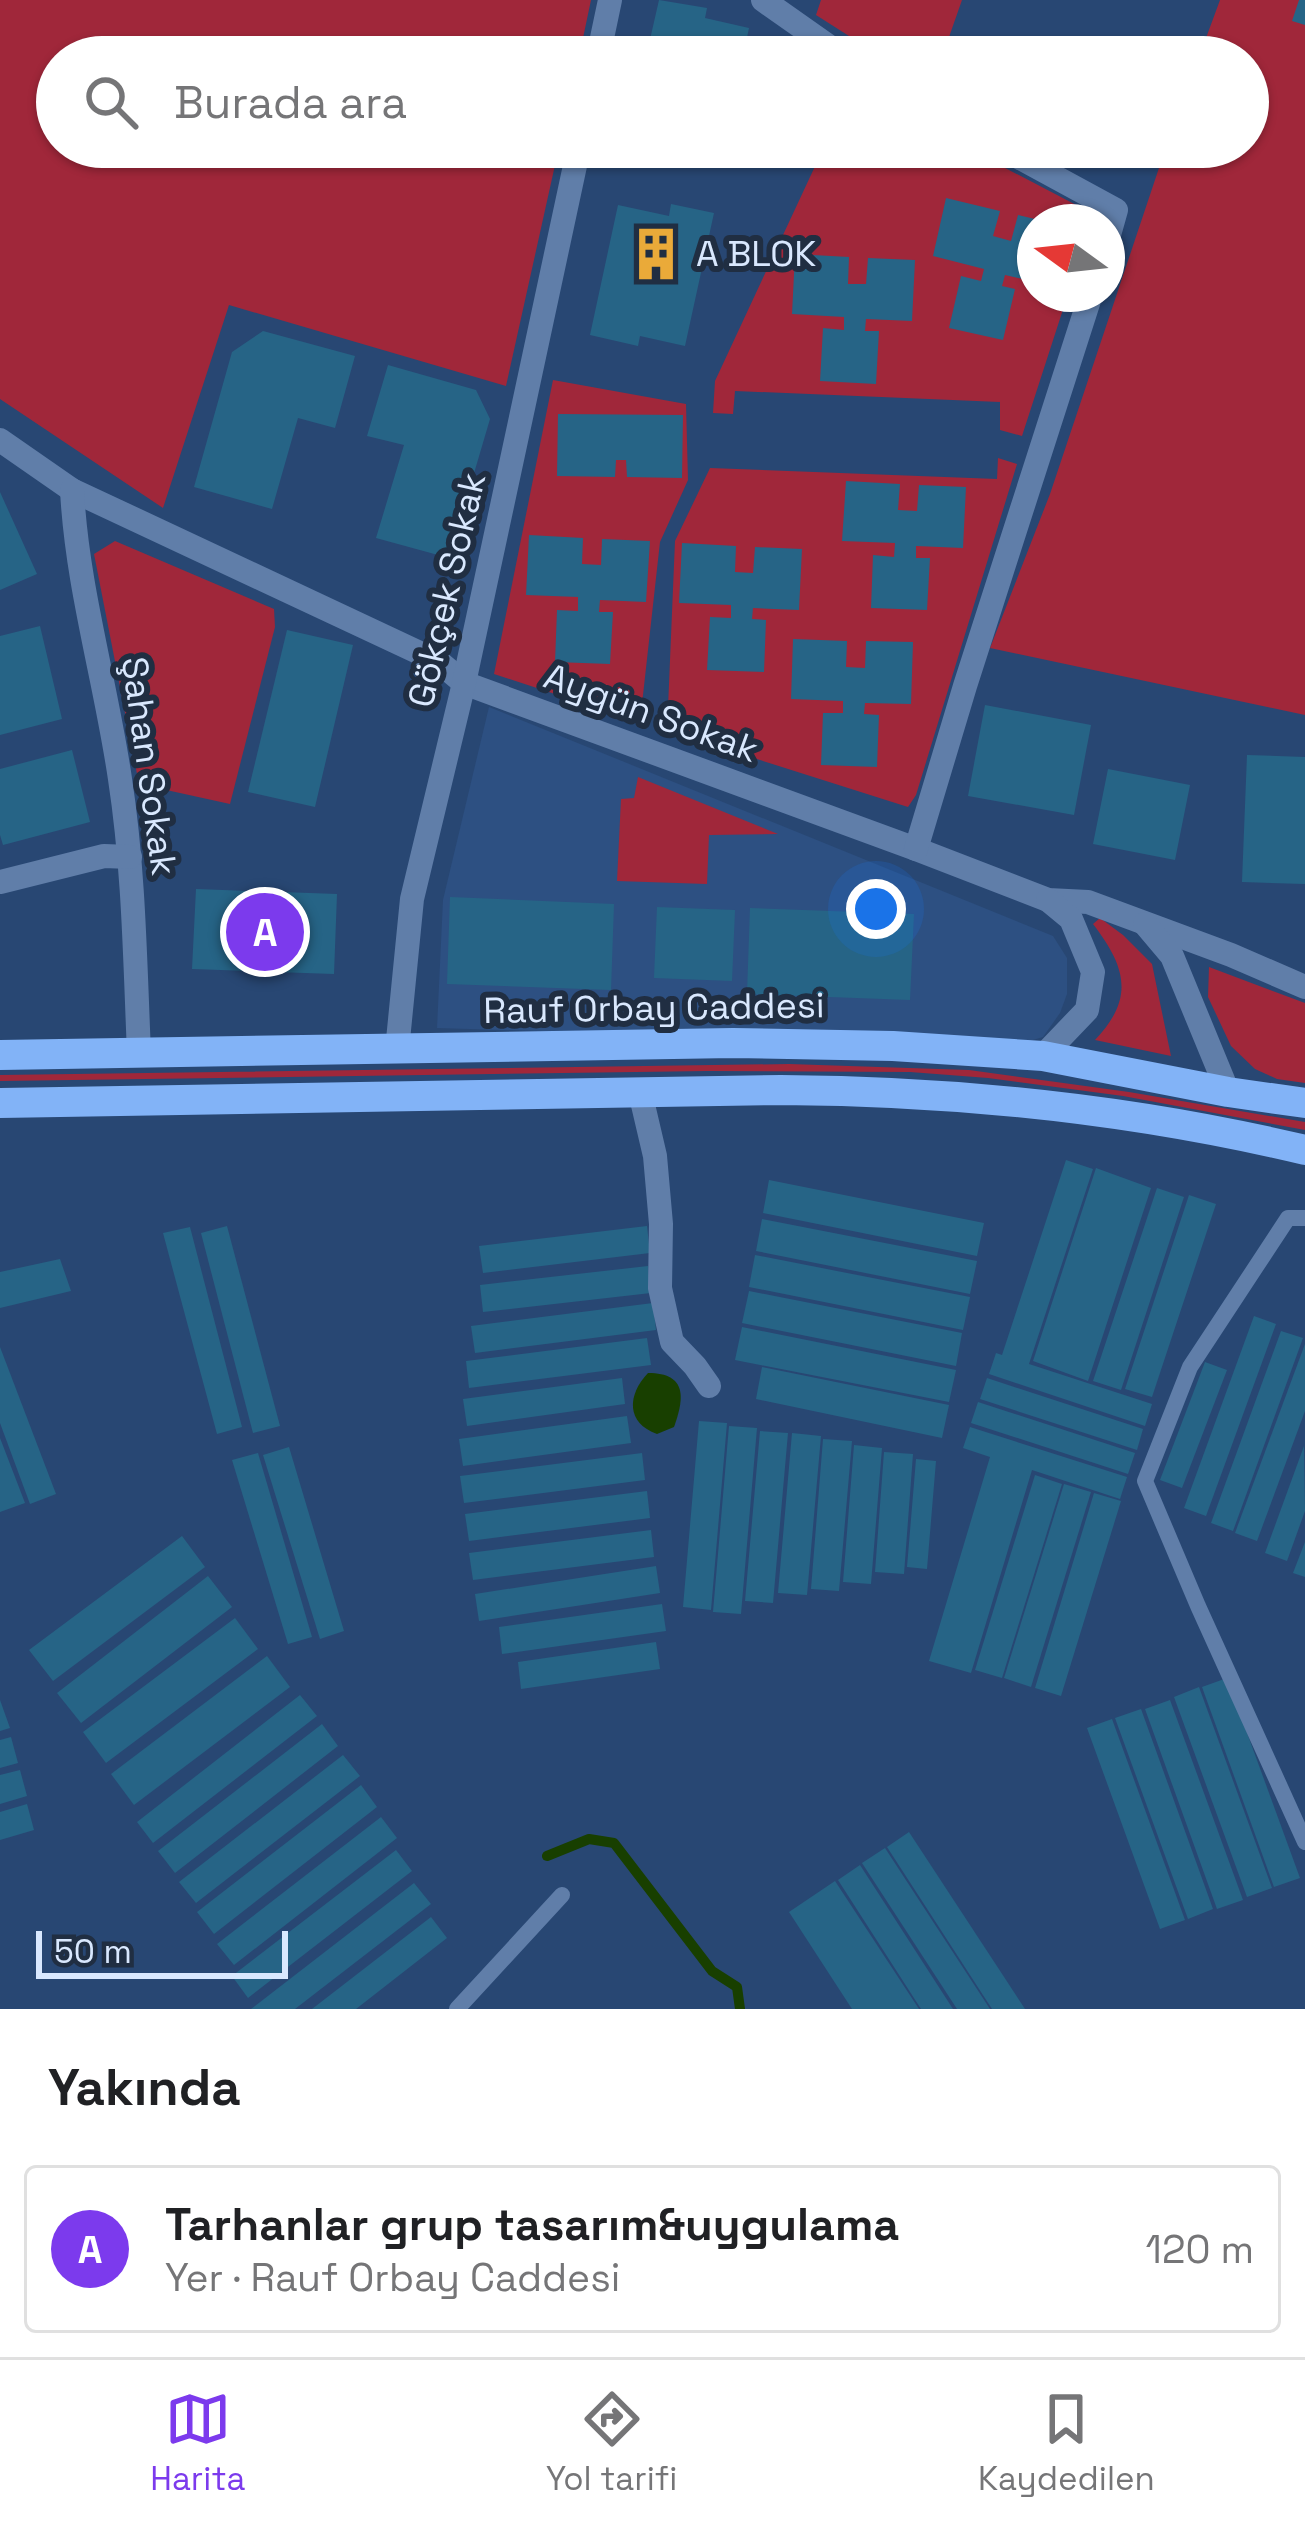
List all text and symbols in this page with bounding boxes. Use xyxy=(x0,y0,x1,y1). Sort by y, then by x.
search box xyxy=(36,36,1269,168)
icon: search xyxy=(78,69,144,135)
text: Burada ara xyxy=(174,74,407,131)
north arrow xyxy=(1017,204,1125,312)
building icon: A BLOK xyxy=(627,225,685,283)
place label: A BLOK xyxy=(696,231,816,277)
street label: Gökçek Sokak xyxy=(398,468,496,712)
street label: Aygün Sokak xyxy=(538,653,764,773)
street label: Şahan Sokak xyxy=(111,654,187,878)
your location xyxy=(846,879,906,939)
pin: A xyxy=(226,887,304,977)
street label: Rauf Orbay Caddesi xyxy=(483,982,825,1034)
scale bar xyxy=(36,1925,288,1978)
text: 50 m xyxy=(54,1931,132,1973)
text: Yakında xyxy=(48,2055,241,2120)
text: Tarhanlar grup tasarım&uygulama xyxy=(165,2196,899,2253)
text: A xyxy=(78,2225,102,2274)
text: 120 m xyxy=(1146,2225,1254,2274)
text: Yer · Rauf Orbay Caddesi xyxy=(165,2253,620,2302)
tab: Harita xyxy=(150,2386,245,2500)
tab: Yol tarifi xyxy=(546,2386,677,2500)
tab: Kaydedilen xyxy=(978,2386,1155,2500)

